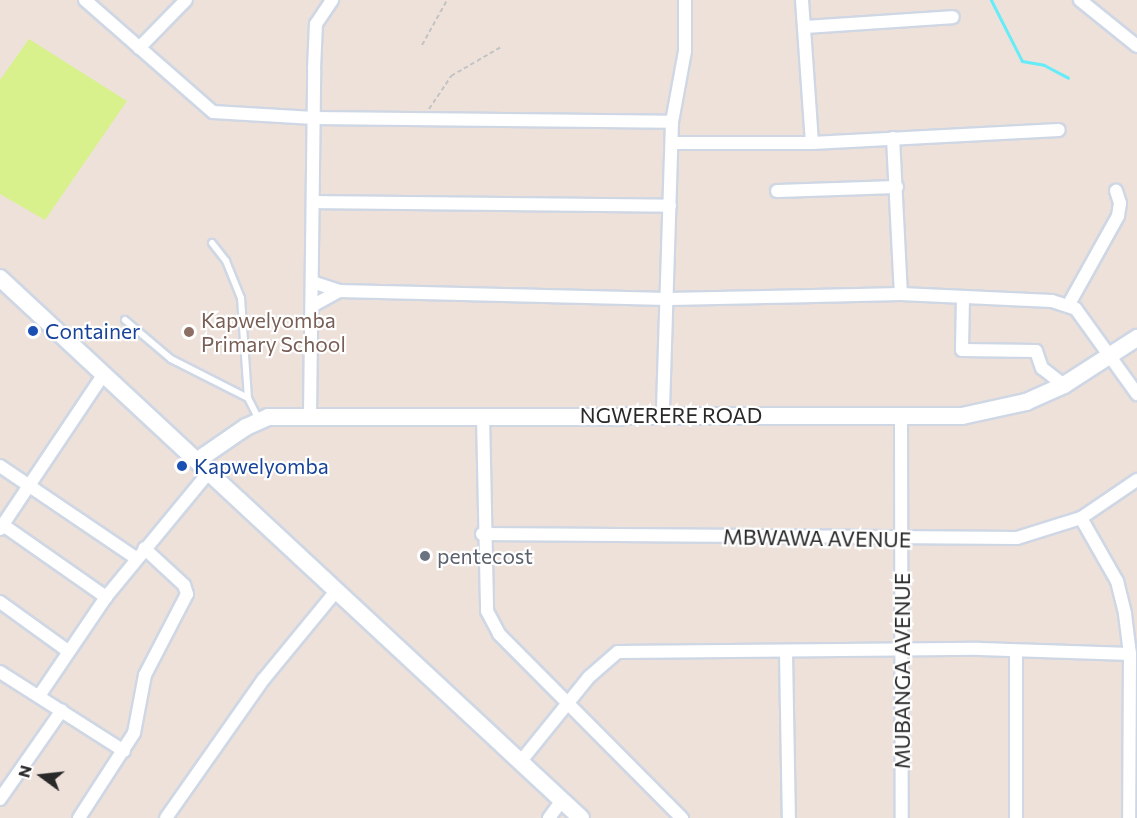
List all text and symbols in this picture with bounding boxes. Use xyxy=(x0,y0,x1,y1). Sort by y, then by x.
place label: Kapwelyomba Primary School xyxy=(201,307,346,357)
place label: Container xyxy=(45,318,140,344)
marker: Container xyxy=(26,324,40,338)
marker: Kapwelyomba Primary School xyxy=(182,325,196,339)
street label: NGWERERE ROAD xyxy=(580,402,762,428)
place label: Kapwelyomba xyxy=(194,453,329,479)
marker: Kapwelyomba xyxy=(175,459,189,473)
street label: MBWAWA AVENUE xyxy=(723,524,911,552)
place label: pentecost xyxy=(437,543,533,569)
marker: pentecost xyxy=(418,549,432,563)
street label: MUBANGA AVENUE xyxy=(889,573,915,769)
north arrow xyxy=(12,746,72,806)
text: N xyxy=(13,763,35,779)

